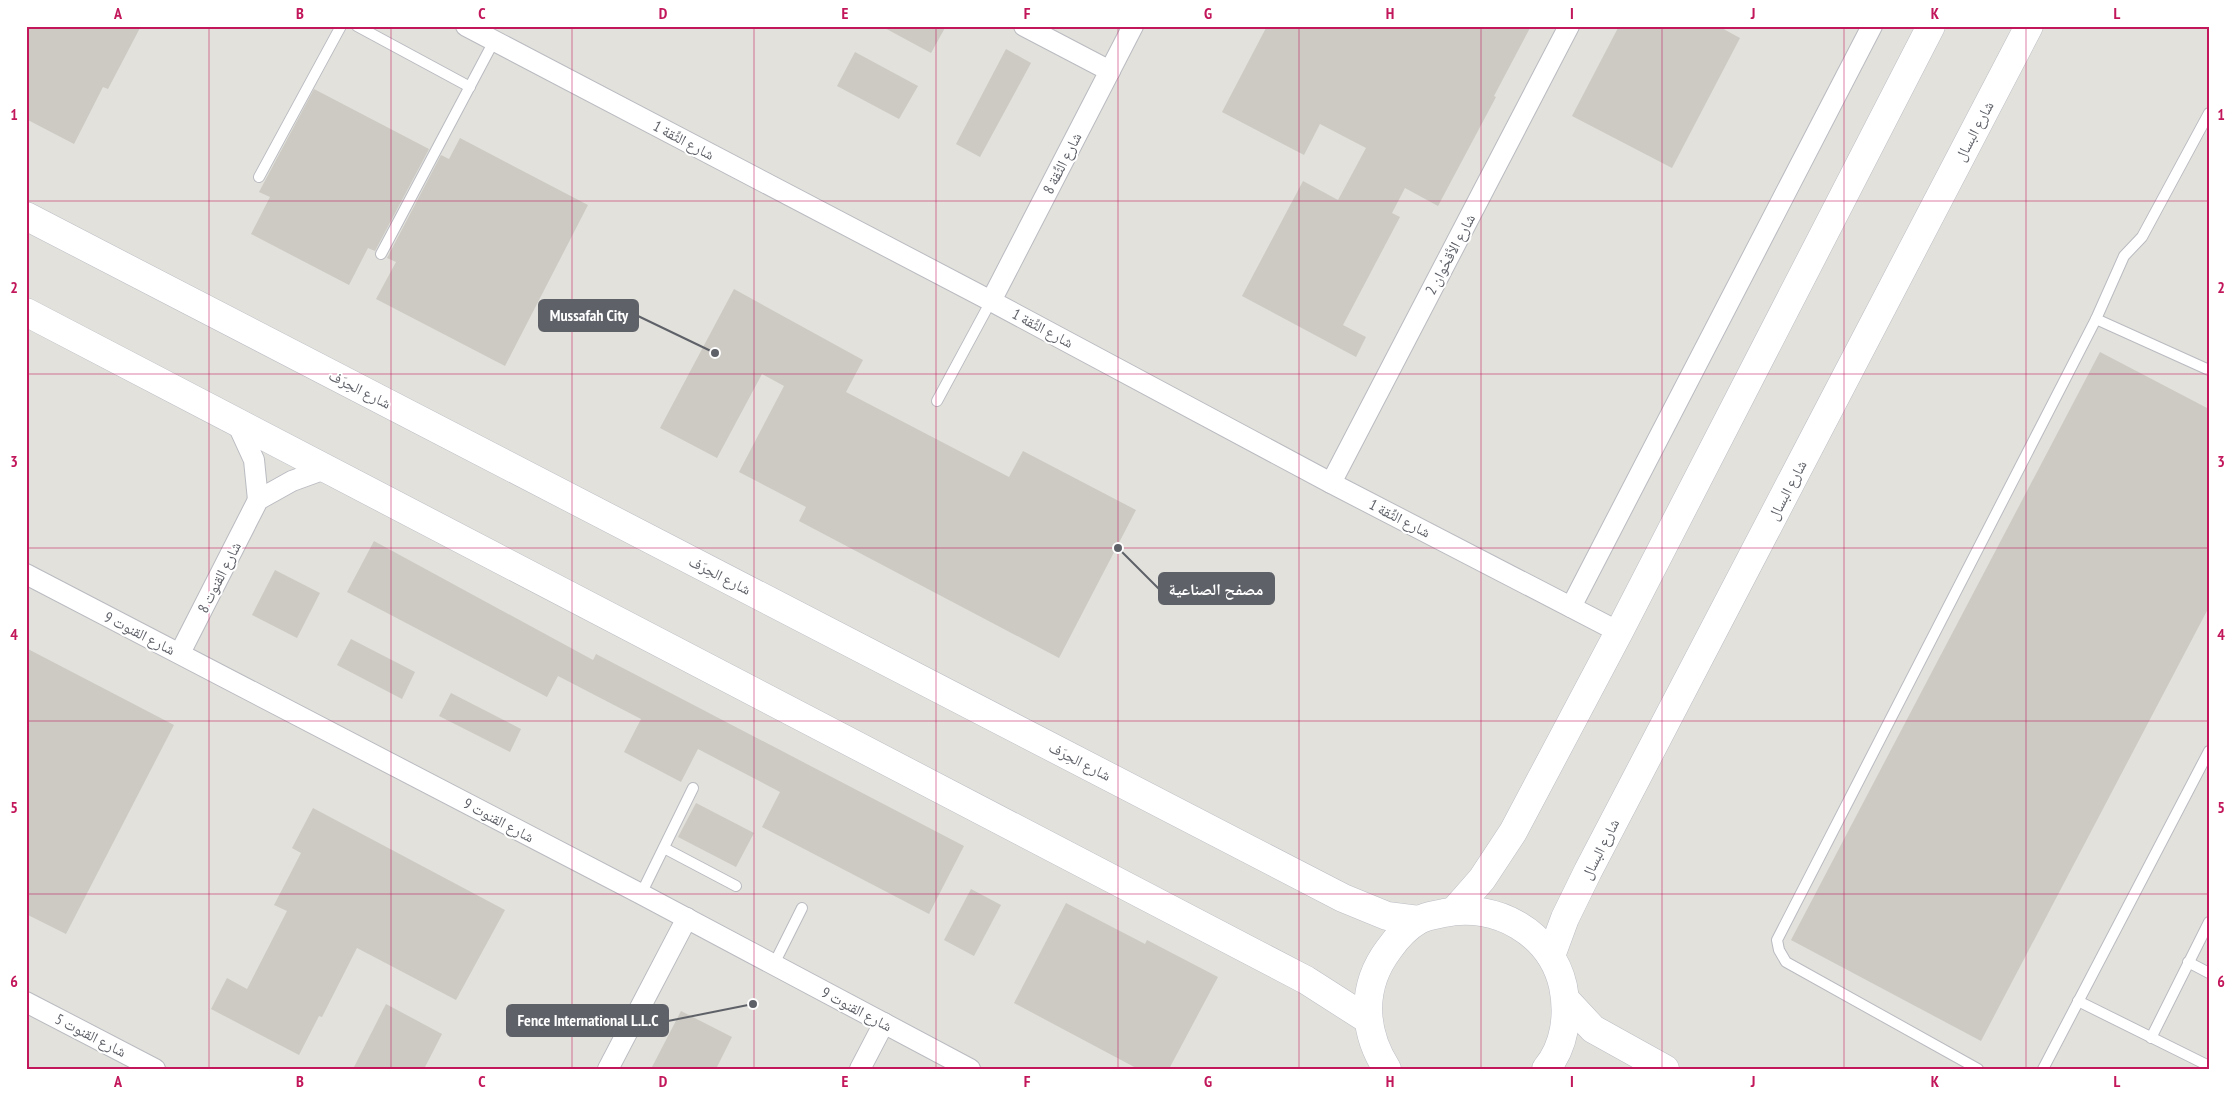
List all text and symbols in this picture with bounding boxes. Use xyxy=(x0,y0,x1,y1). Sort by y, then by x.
text: A xyxy=(113,3,123,23)
text: B xyxy=(296,3,304,23)
text: C xyxy=(478,3,486,23)
text: D xyxy=(659,3,668,23)
text: E xyxy=(842,3,849,23)
text: F xyxy=(1024,3,1031,23)
text: G xyxy=(1204,3,1212,23)
text: H xyxy=(1386,3,1394,23)
text: I xyxy=(1570,3,1574,23)
text: J xyxy=(1750,3,1755,23)
text: K xyxy=(1931,3,1940,23)
text: L xyxy=(2114,3,2121,23)
street label: شارع البسال xyxy=(1950,98,1999,165)
text: 1 xyxy=(10,104,18,124)
text: 1 xyxy=(2217,104,2225,124)
street label: شارع الثِّقة 1 xyxy=(650,116,718,165)
street label: شارع الثِّقة 8 xyxy=(1038,129,1086,197)
street label: شارع الأقحُوان 2 xyxy=(1421,210,1480,298)
text: 2 xyxy=(10,277,18,297)
text: 2 xyxy=(2217,277,2225,297)
callout: Mussafah City xyxy=(539,300,638,331)
street label: شارع الثِّقة 1 xyxy=(1009,304,1077,353)
text: Mussafah City xyxy=(550,305,629,325)
street label: شارع الحِرَف xyxy=(325,365,394,414)
text: 3 xyxy=(10,451,18,471)
text: 3 xyxy=(2217,451,2225,471)
street label: شارع البسال xyxy=(1763,457,1812,524)
street label: شارع الثِّقة 1 xyxy=(1366,494,1434,542)
street label: شارع القنوت 8 xyxy=(193,538,246,616)
street label: شارع الحِرَف xyxy=(685,551,754,600)
callout: مصفح الصناعية xyxy=(1159,573,1274,604)
text: مصفح الصناعية xyxy=(1169,579,1263,600)
street label: شارع القنوت 9 xyxy=(101,607,179,660)
text: 4 xyxy=(10,624,18,644)
text: 4 xyxy=(2217,624,2225,644)
street label: شارع الحِرَف xyxy=(1045,737,1114,786)
street label: شارع القنوت 9 xyxy=(460,793,538,847)
text: 5 xyxy=(10,797,18,817)
text: 5 xyxy=(2217,797,2225,817)
street label: شارع البسال xyxy=(1577,815,1624,883)
text: 6 xyxy=(10,971,18,991)
text: 6 xyxy=(2217,971,2225,991)
street label: شارع القنوت 9 xyxy=(818,982,896,1036)
callout: Fence International L.L.C xyxy=(507,1005,668,1036)
street label: شارع القنوت 5 xyxy=(52,1009,130,1062)
text: Fence International L.L.C xyxy=(517,1010,659,1030)
text: A xyxy=(113,1071,123,1091)
text: B xyxy=(296,1071,304,1091)
text: C xyxy=(478,1071,486,1091)
text: D xyxy=(659,1071,668,1091)
text: E xyxy=(842,1071,849,1091)
text: F xyxy=(1024,1071,1031,1091)
text: G xyxy=(1204,1071,1212,1091)
text: H xyxy=(1386,1071,1394,1091)
text: I xyxy=(1570,1071,1574,1091)
text: J xyxy=(1750,1071,1755,1091)
text: K xyxy=(1931,1071,1940,1091)
text: L xyxy=(2114,1071,2121,1091)

